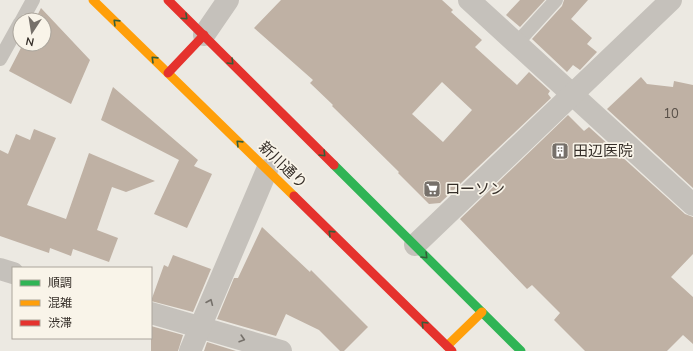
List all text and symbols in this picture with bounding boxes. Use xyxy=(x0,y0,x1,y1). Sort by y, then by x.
north arrow xyxy=(12,12,52,52)
one-way arrow xyxy=(181,13,188,20)
one-way arrow xyxy=(113,20,121,27)
text: N xyxy=(24,34,35,49)
one-way arrow xyxy=(151,56,159,64)
one-way arrow xyxy=(226,57,234,65)
house number: 10 xyxy=(663,105,679,121)
street label: 新川通り xyxy=(255,137,312,192)
one-way arrow xyxy=(236,140,244,148)
building icon: 田辺医院 xyxy=(550,141,570,161)
place label: 田辺医院 xyxy=(573,141,633,160)
one-way arrow xyxy=(318,149,326,157)
supermarket icon: ローソン xyxy=(422,179,442,199)
place label: ローソン xyxy=(445,179,505,198)
one-way arrow xyxy=(328,230,336,238)
one-way arrow xyxy=(420,251,428,258)
legend xyxy=(12,267,152,339)
text: 順調 xyxy=(48,275,72,290)
text: 混雑 xyxy=(48,295,72,310)
one-way arrow xyxy=(206,299,214,306)
text: 渋滞 xyxy=(48,315,72,330)
one-way arrow xyxy=(421,321,429,329)
one-way arrow xyxy=(238,334,245,343)

